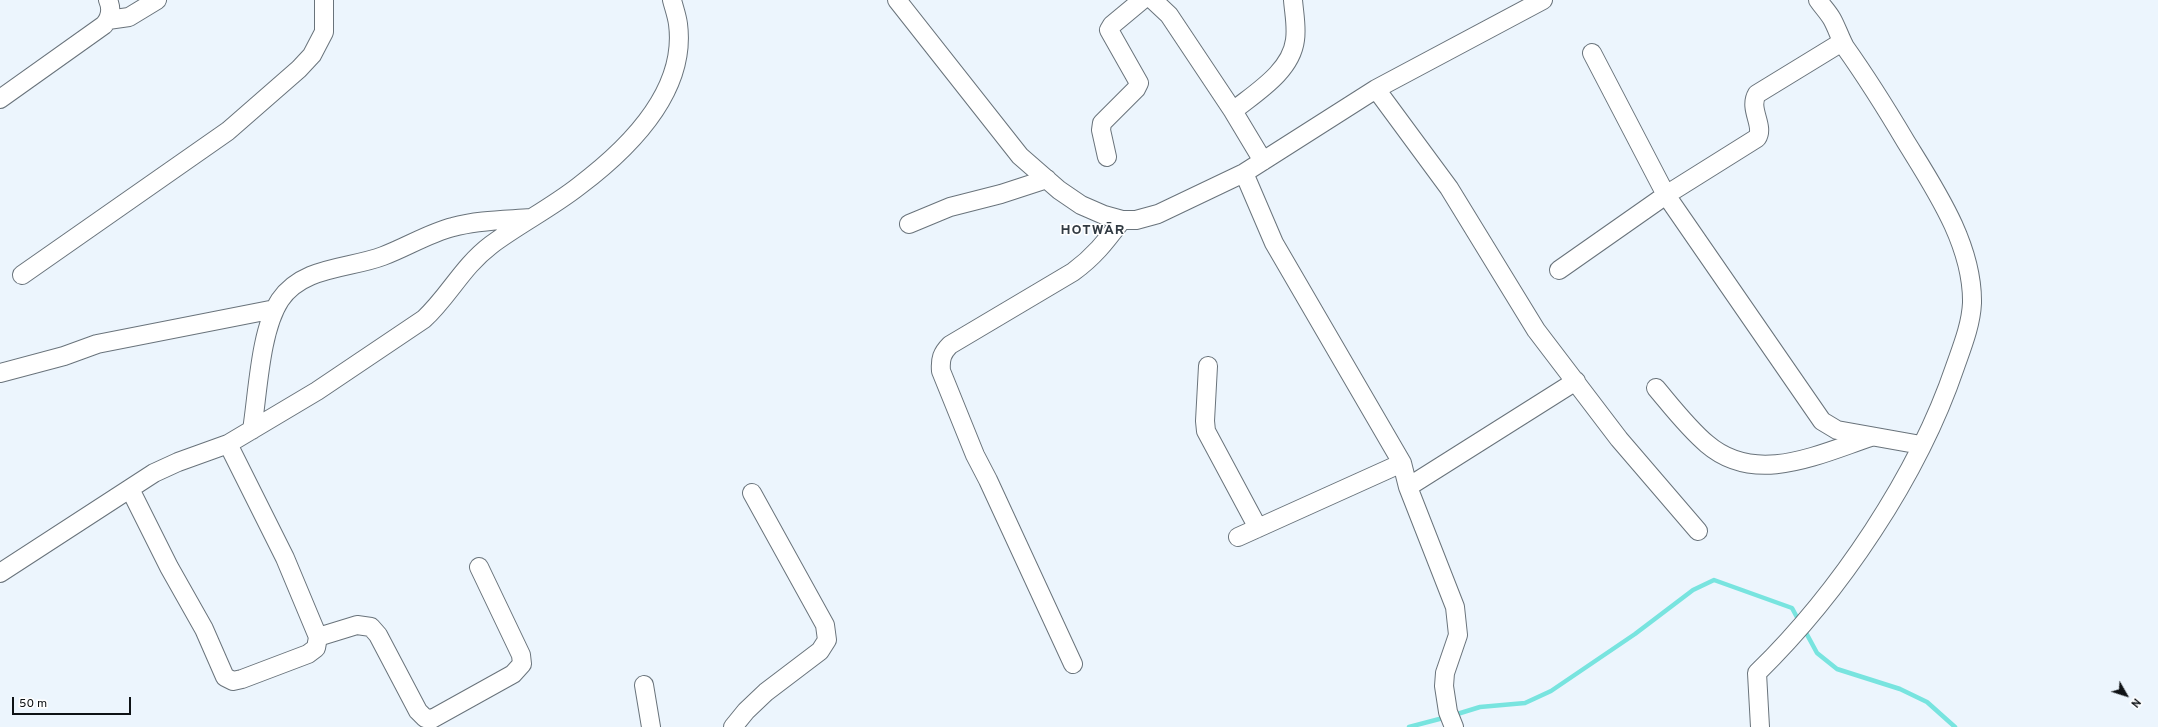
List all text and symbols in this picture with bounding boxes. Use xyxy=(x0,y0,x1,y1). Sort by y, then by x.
district label: HOTWĀR xyxy=(1061,223,1125,239)
north arrow xyxy=(2106,675,2146,715)
scale bar xyxy=(14,689,133,715)
text: N xyxy=(2127,695,2143,710)
text: 50 m xyxy=(19,696,47,712)

